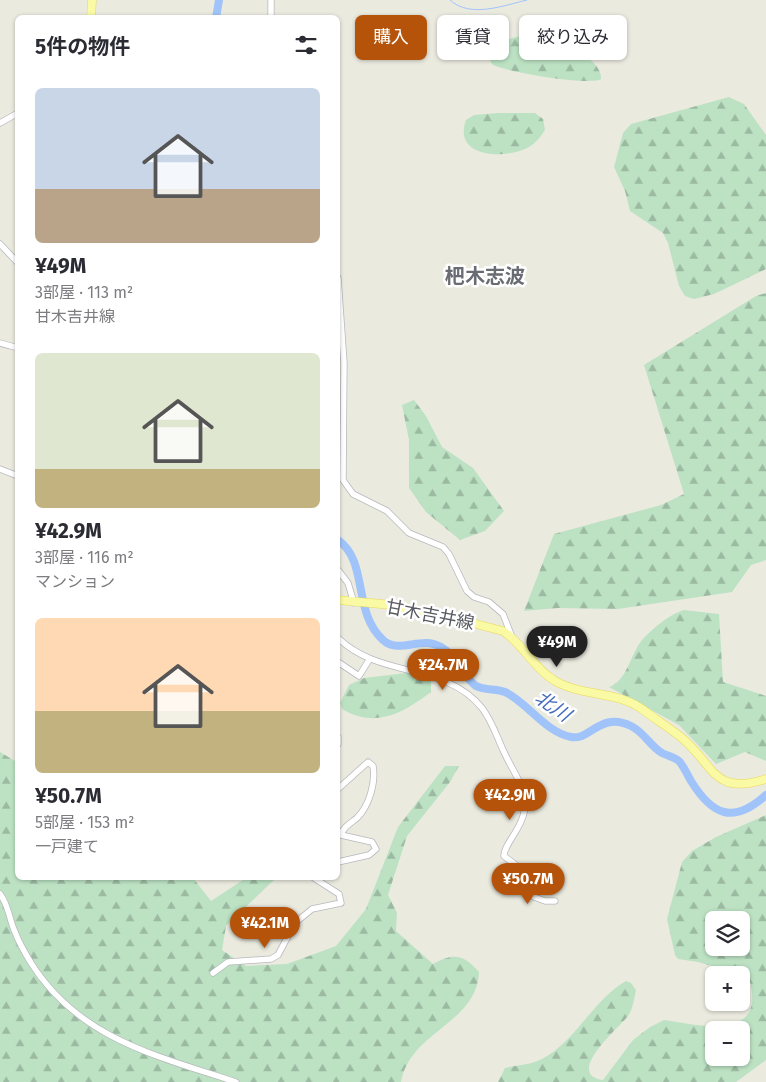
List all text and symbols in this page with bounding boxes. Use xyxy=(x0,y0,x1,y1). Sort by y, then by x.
chip: 購入 xyxy=(355,15,427,60)
chip: 賃貸 xyxy=(437,15,509,60)
chip: 絞り込み xyxy=(519,15,627,60)
icon: filters xyxy=(292,31,320,59)
text: 5件の物件 xyxy=(35,34,130,60)
icon: home xyxy=(133,121,223,211)
text: ¥49M xyxy=(35,253,86,279)
district label: 杷木志波 xyxy=(445,264,525,288)
text: 3部屋 · 113 m² xyxy=(35,283,133,302)
text: 甘木吉井線 xyxy=(35,307,115,326)
icon: home xyxy=(133,386,223,476)
text: ¥42.9M xyxy=(35,518,102,544)
text: 3部屋 · 116 m² xyxy=(35,548,134,567)
text: マンション xyxy=(35,572,115,591)
street label: 甘木吉井線 xyxy=(384,596,476,634)
pin: ¥49M xyxy=(527,626,587,668)
text: ¥49M xyxy=(537,632,577,651)
pin: ¥24.7M xyxy=(402,648,484,691)
icon: home xyxy=(133,651,223,741)
text: ¥24.7M xyxy=(418,655,468,674)
water label: 北川 xyxy=(531,686,577,727)
pin: ¥42.9M xyxy=(469,778,551,821)
text: ¥50.7M xyxy=(35,783,102,809)
text: ¥42.9M xyxy=(485,785,535,804)
text: 5部屋 · 153 m² xyxy=(35,813,134,832)
text: 一戸建て xyxy=(35,837,99,856)
pin: ¥50.7M xyxy=(487,862,569,905)
text: ¥50.7M xyxy=(503,869,553,888)
pin: ¥42.1M xyxy=(224,906,306,949)
map controls xyxy=(705,911,750,1066)
button: layers xyxy=(705,911,750,956)
text: ¥42.1M xyxy=(241,913,289,932)
button: + xyxy=(705,966,750,1011)
button: − xyxy=(705,1021,750,1066)

